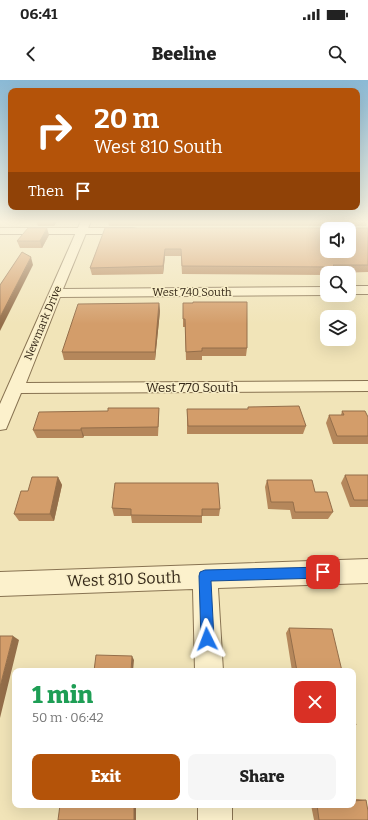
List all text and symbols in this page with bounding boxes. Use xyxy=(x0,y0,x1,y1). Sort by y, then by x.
text: 06:41 xyxy=(20,5,58,23)
icon: back xyxy=(20,43,42,65)
text: Beeline xyxy=(152,43,216,65)
icon: search xyxy=(326,43,348,65)
text: 20 m xyxy=(94,102,159,135)
icon: right xyxy=(28,104,80,156)
text: West 810 South xyxy=(94,136,223,158)
icon: arrive xyxy=(72,180,94,202)
text: Then xyxy=(28,182,64,200)
map controls xyxy=(320,222,356,346)
button: sound xyxy=(320,222,356,258)
button: search xyxy=(320,266,356,302)
street label: Newmark Drive xyxy=(21,284,65,362)
street label: West 740 South xyxy=(152,286,232,299)
button: layers xyxy=(320,310,356,346)
street label: West 770 South xyxy=(146,380,238,395)
pin xyxy=(306,555,340,589)
icon: arrive xyxy=(312,561,334,583)
street label: West 810 South xyxy=(67,568,181,590)
position arrow xyxy=(186,618,228,660)
text: 1 min xyxy=(32,681,93,709)
button: close xyxy=(294,681,336,723)
text: 50 m · 06:42 xyxy=(32,710,104,725)
button: Exit xyxy=(32,754,180,800)
button: Share xyxy=(188,754,336,800)

